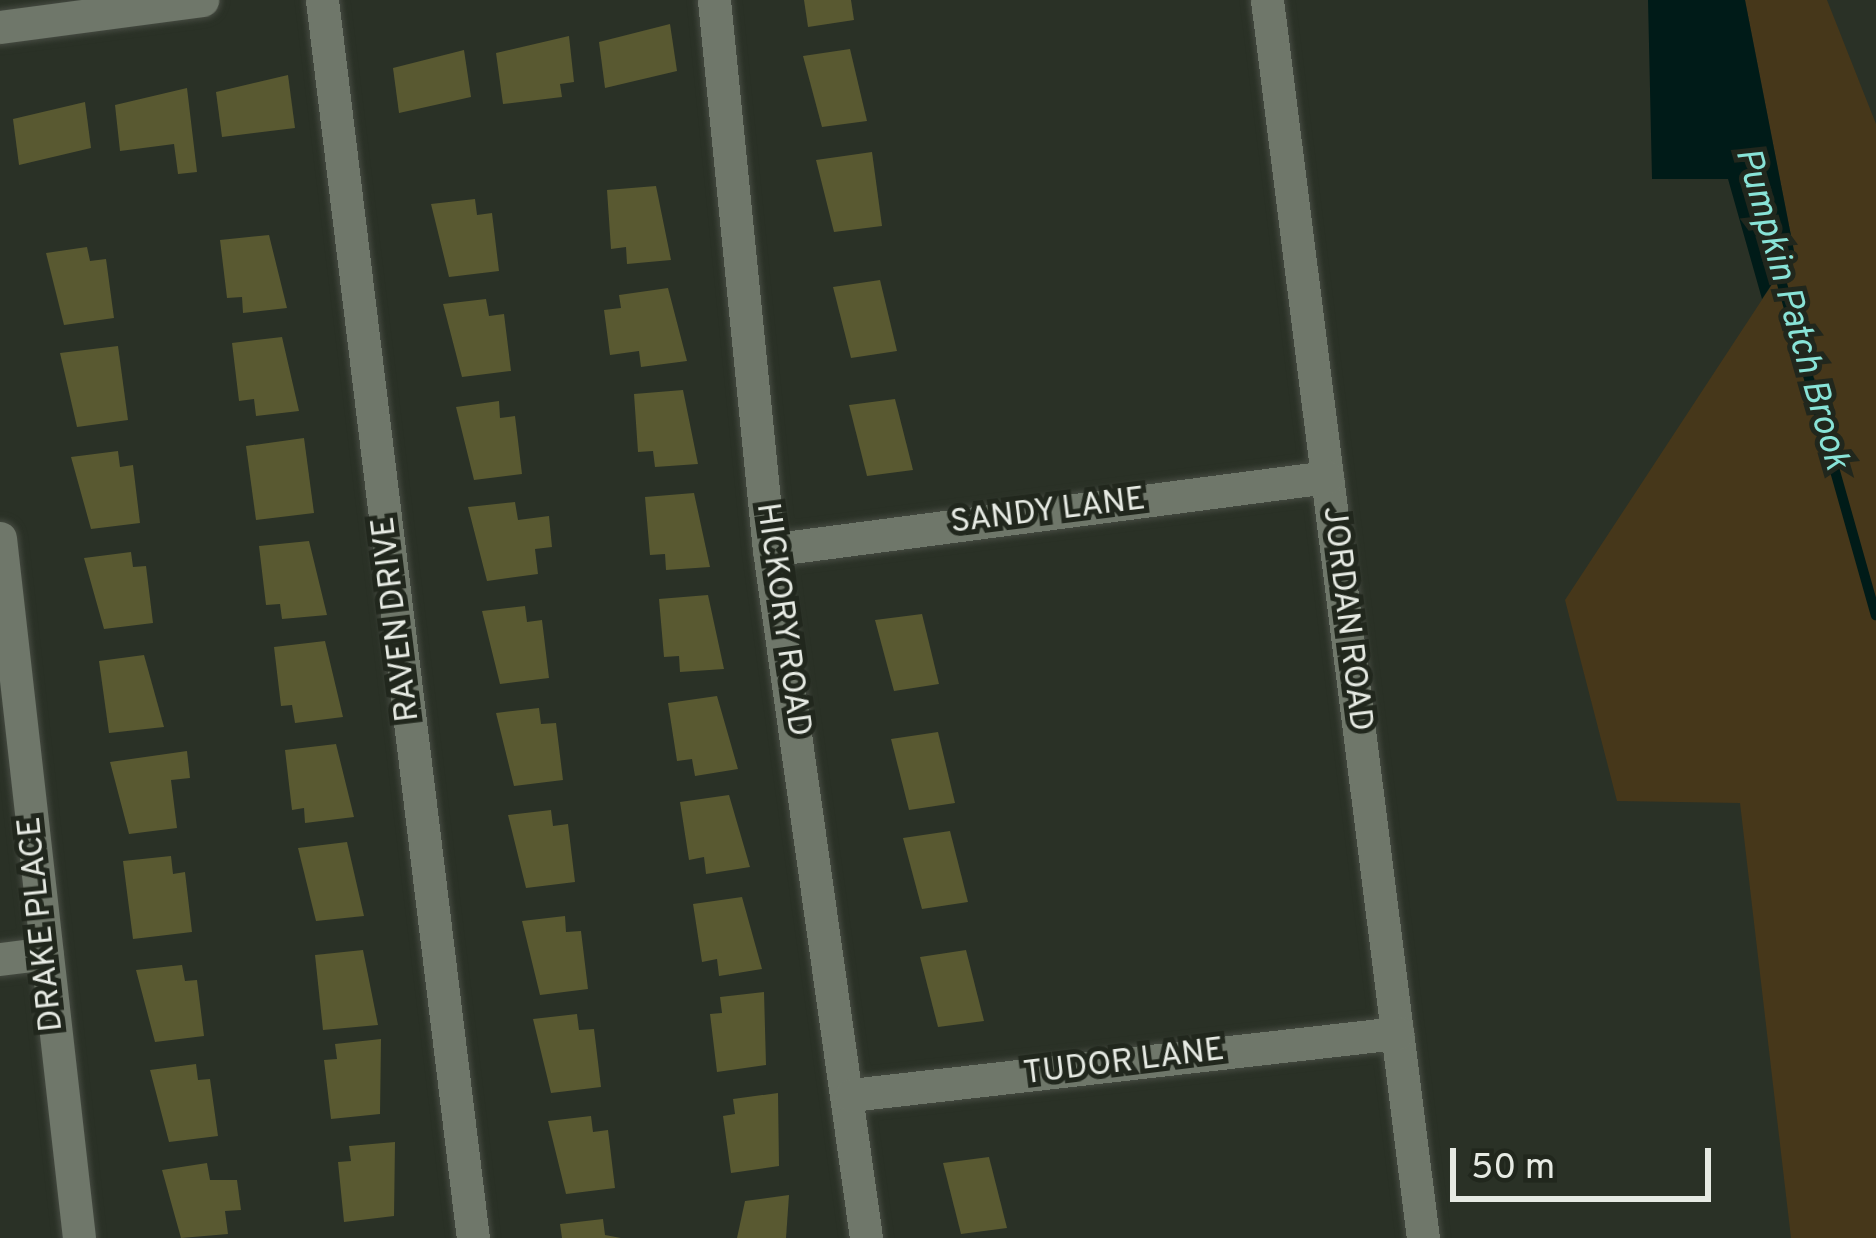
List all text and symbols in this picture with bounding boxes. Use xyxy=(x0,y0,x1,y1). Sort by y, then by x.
water label: Pumpkin Patch Brook xyxy=(1723,143,1857,475)
street label: SANDY LANE xyxy=(948,481,1148,545)
street label: HICKORY ROAD xyxy=(745,500,817,740)
street label: JORDAN ROAD xyxy=(1312,504,1378,734)
street label: RAVEN DRIVE xyxy=(366,514,430,724)
street label: DRAKE PLACE xyxy=(12,814,74,1034)
street label: TUDOR LANE xyxy=(1021,1032,1227,1096)
scale bar xyxy=(1456,1124,1717,1198)
text: 50 m xyxy=(1471,1146,1555,1192)

